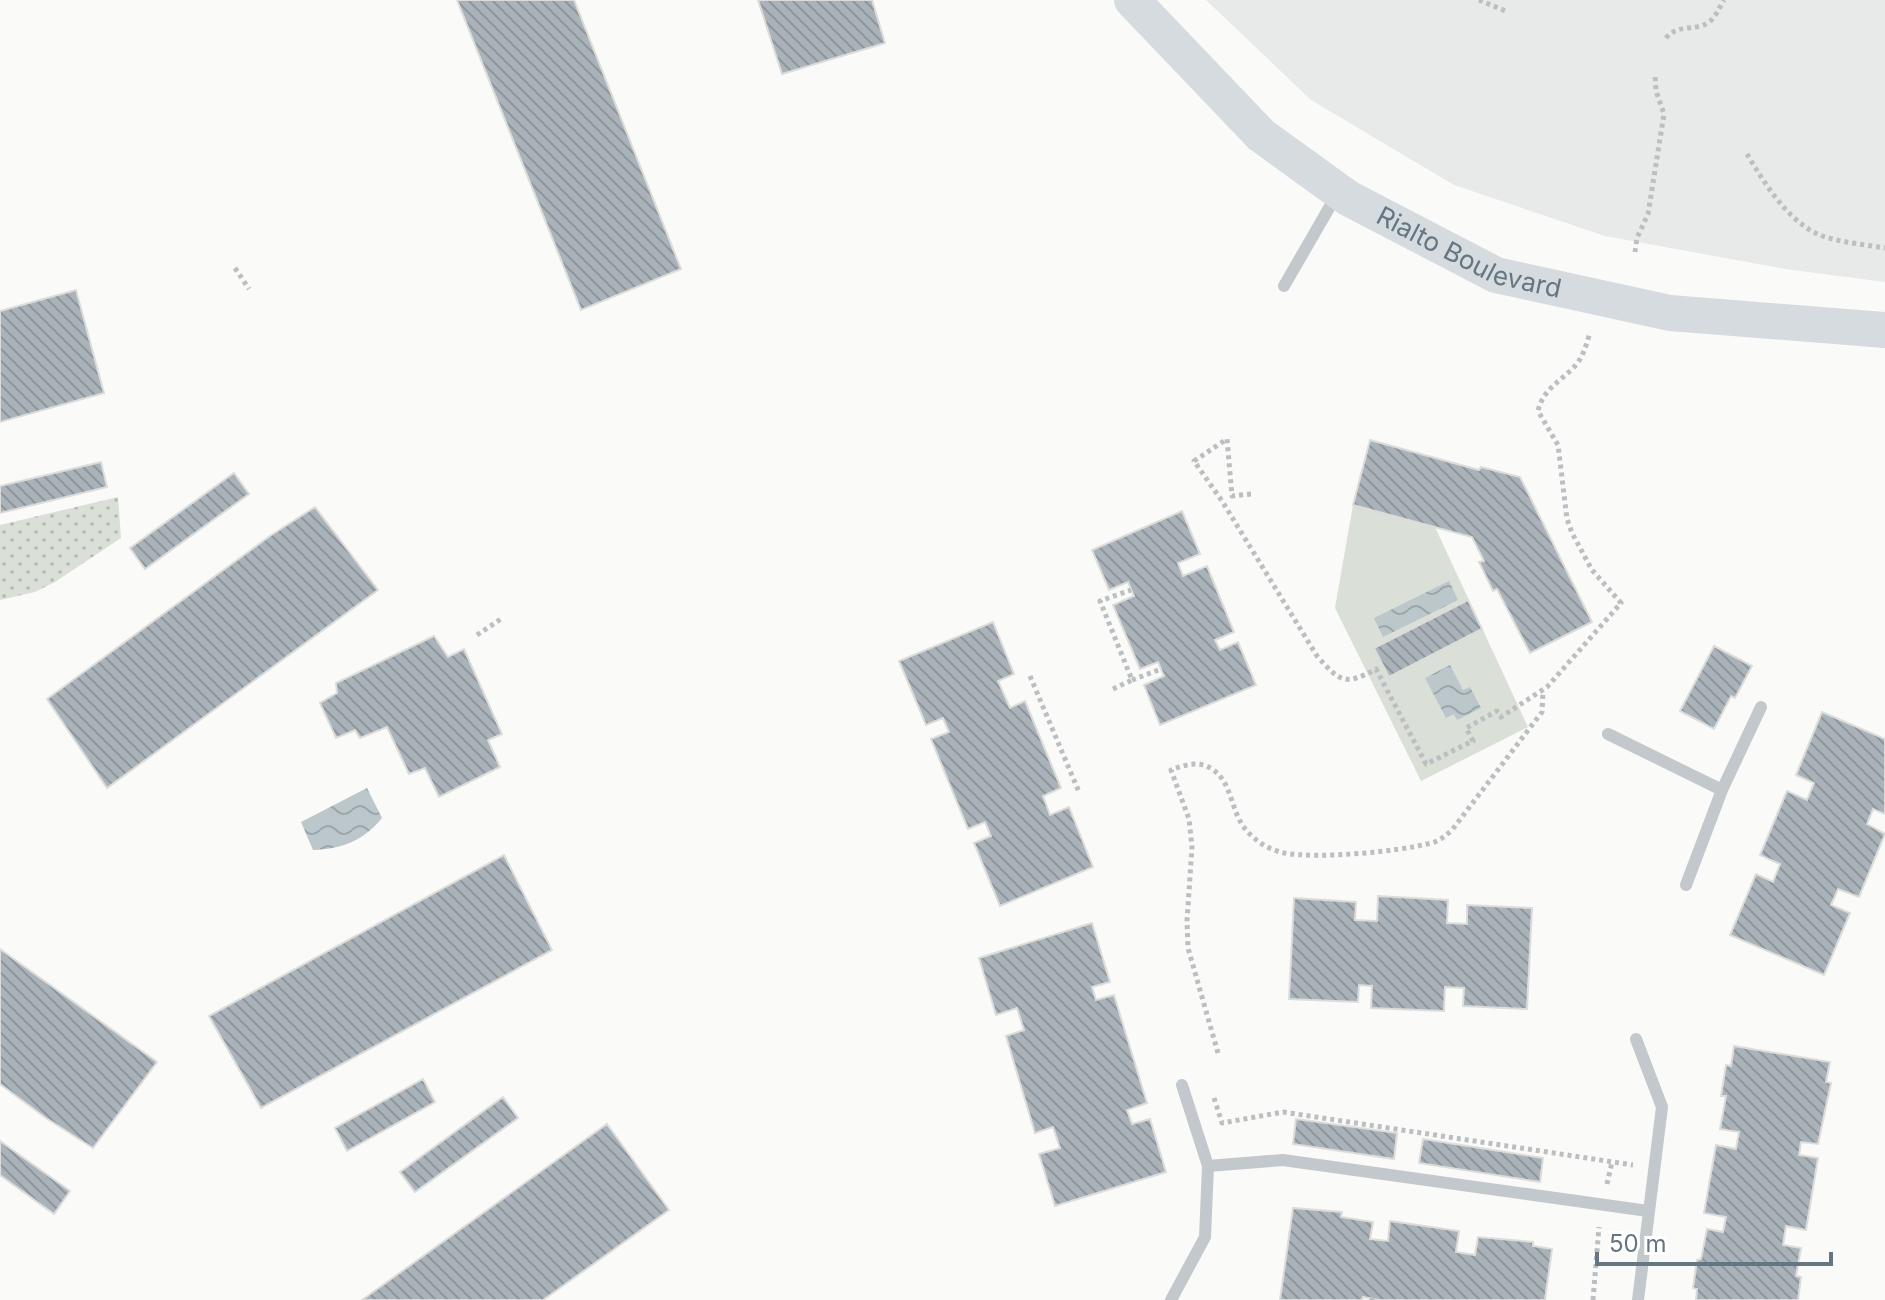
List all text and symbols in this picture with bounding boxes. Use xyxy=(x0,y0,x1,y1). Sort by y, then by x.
street label: Rialto Boulevard xyxy=(1372,200,1564,304)
scale bar xyxy=(1597,1216,1831,1266)
text: 50 m xyxy=(1609,1229,1667,1258)

